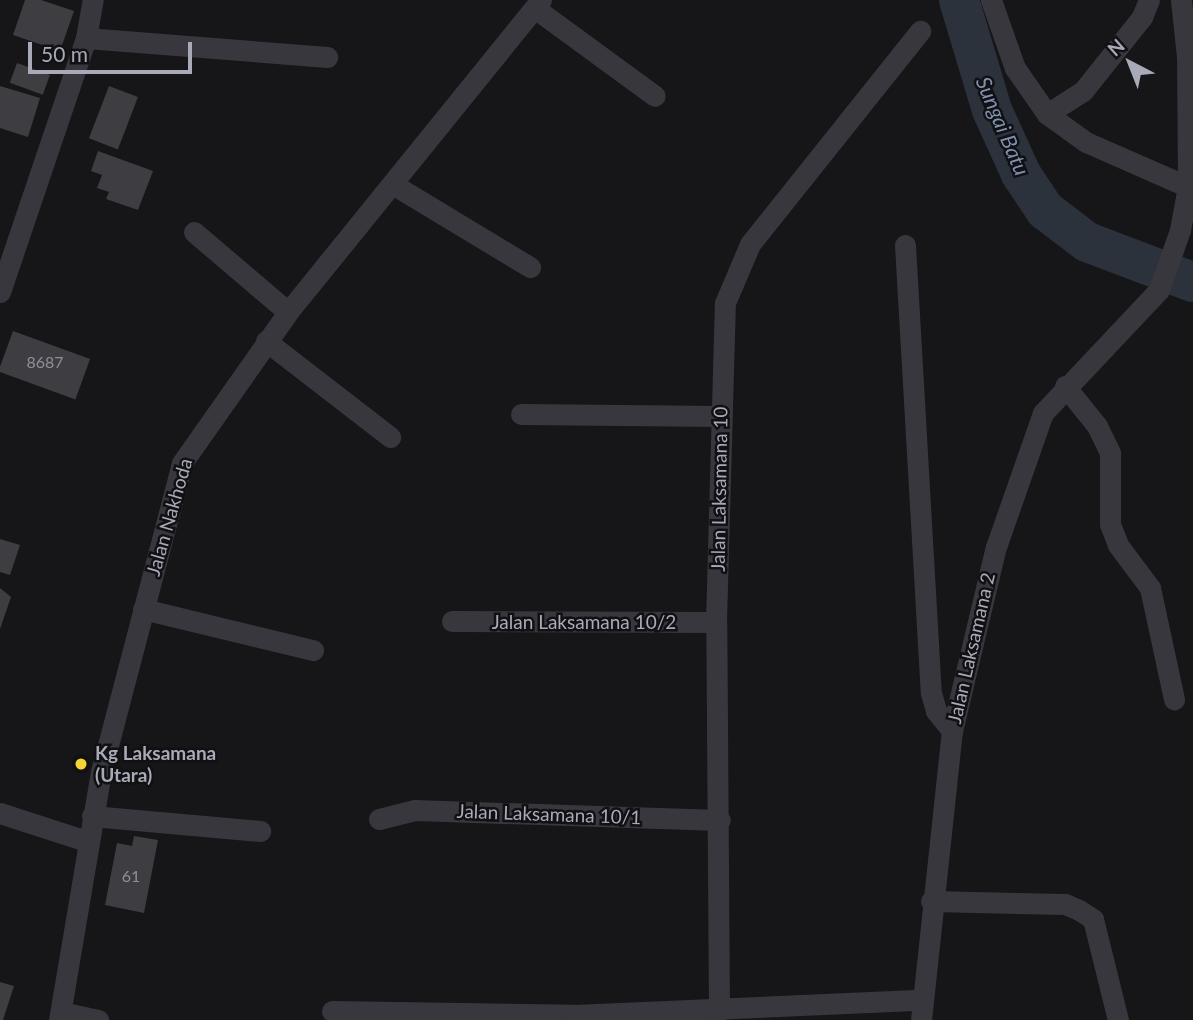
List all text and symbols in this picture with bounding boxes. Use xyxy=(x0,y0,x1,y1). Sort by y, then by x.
scale bar xyxy=(32,28,196,72)
north arrow xyxy=(1095,28,1165,98)
text: N xyxy=(1102,34,1129,60)
text: 50 m xyxy=(41,41,88,66)
water label: Sungai Batu xyxy=(971,73,1035,179)
house number: 8687 xyxy=(26,352,64,372)
street label: Jalan Laksamana 10 xyxy=(706,406,732,572)
street label: Jalan Nakhoda xyxy=(141,456,197,578)
street label: Jalan Laksamana 2 xyxy=(943,570,999,726)
street label: Jalan Laksamana 10/2 xyxy=(492,611,676,633)
place label: Kg Laksamana (Utara) xyxy=(95,742,216,786)
marker: Kg Laksamana (Utara) xyxy=(73,756,89,772)
street label: Jalan Laksamana 10/1 xyxy=(456,799,642,829)
house number: 61 xyxy=(122,866,140,886)

